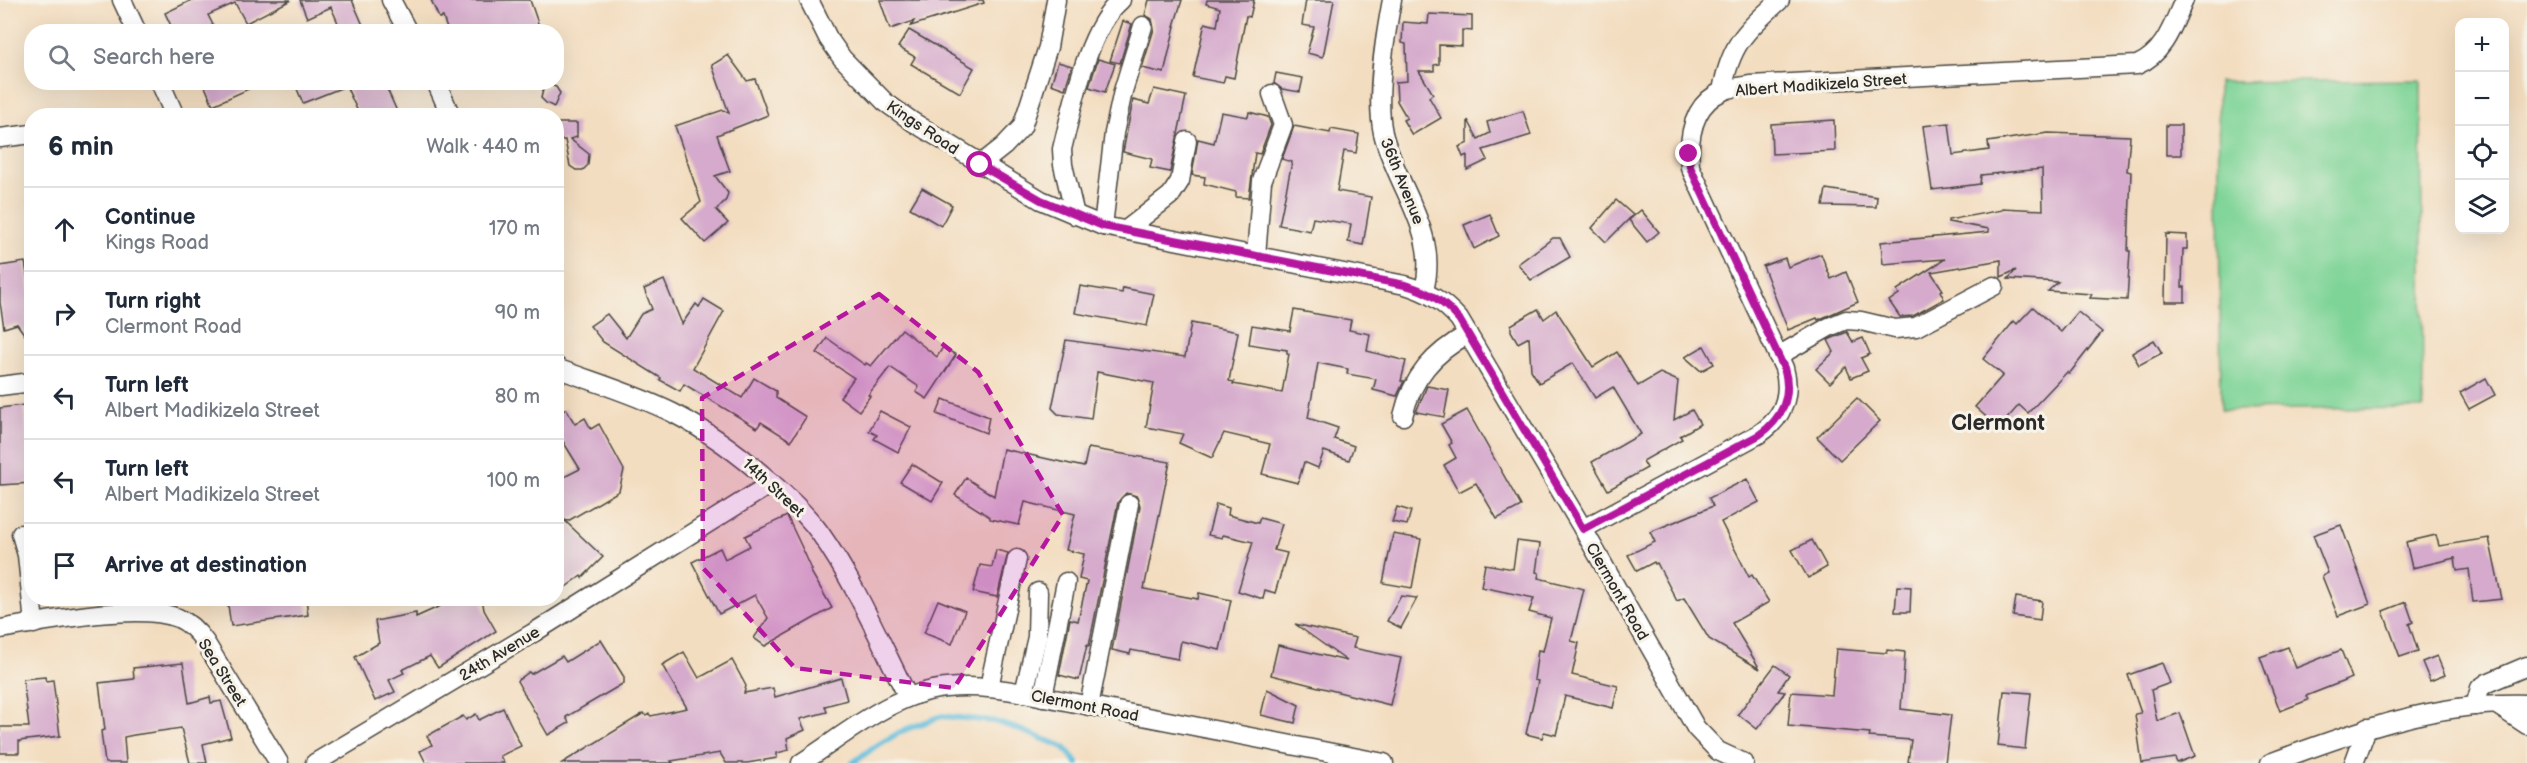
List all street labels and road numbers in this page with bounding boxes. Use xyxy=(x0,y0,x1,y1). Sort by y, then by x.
street label: Albert Madikizela Street xyxy=(1735,70,1908,101)
street label: Kings Road xyxy=(882,97,962,159)
street label: 36th Avenue xyxy=(1376,136,1428,228)
street label: 14th Street xyxy=(738,455,808,522)
street label: Clermont Road xyxy=(1581,540,1652,644)
street label: 24th Avenue xyxy=(456,623,544,686)
street label: Sea Street xyxy=(193,635,250,710)
street label: Clermont Road xyxy=(1029,687,1140,726)

